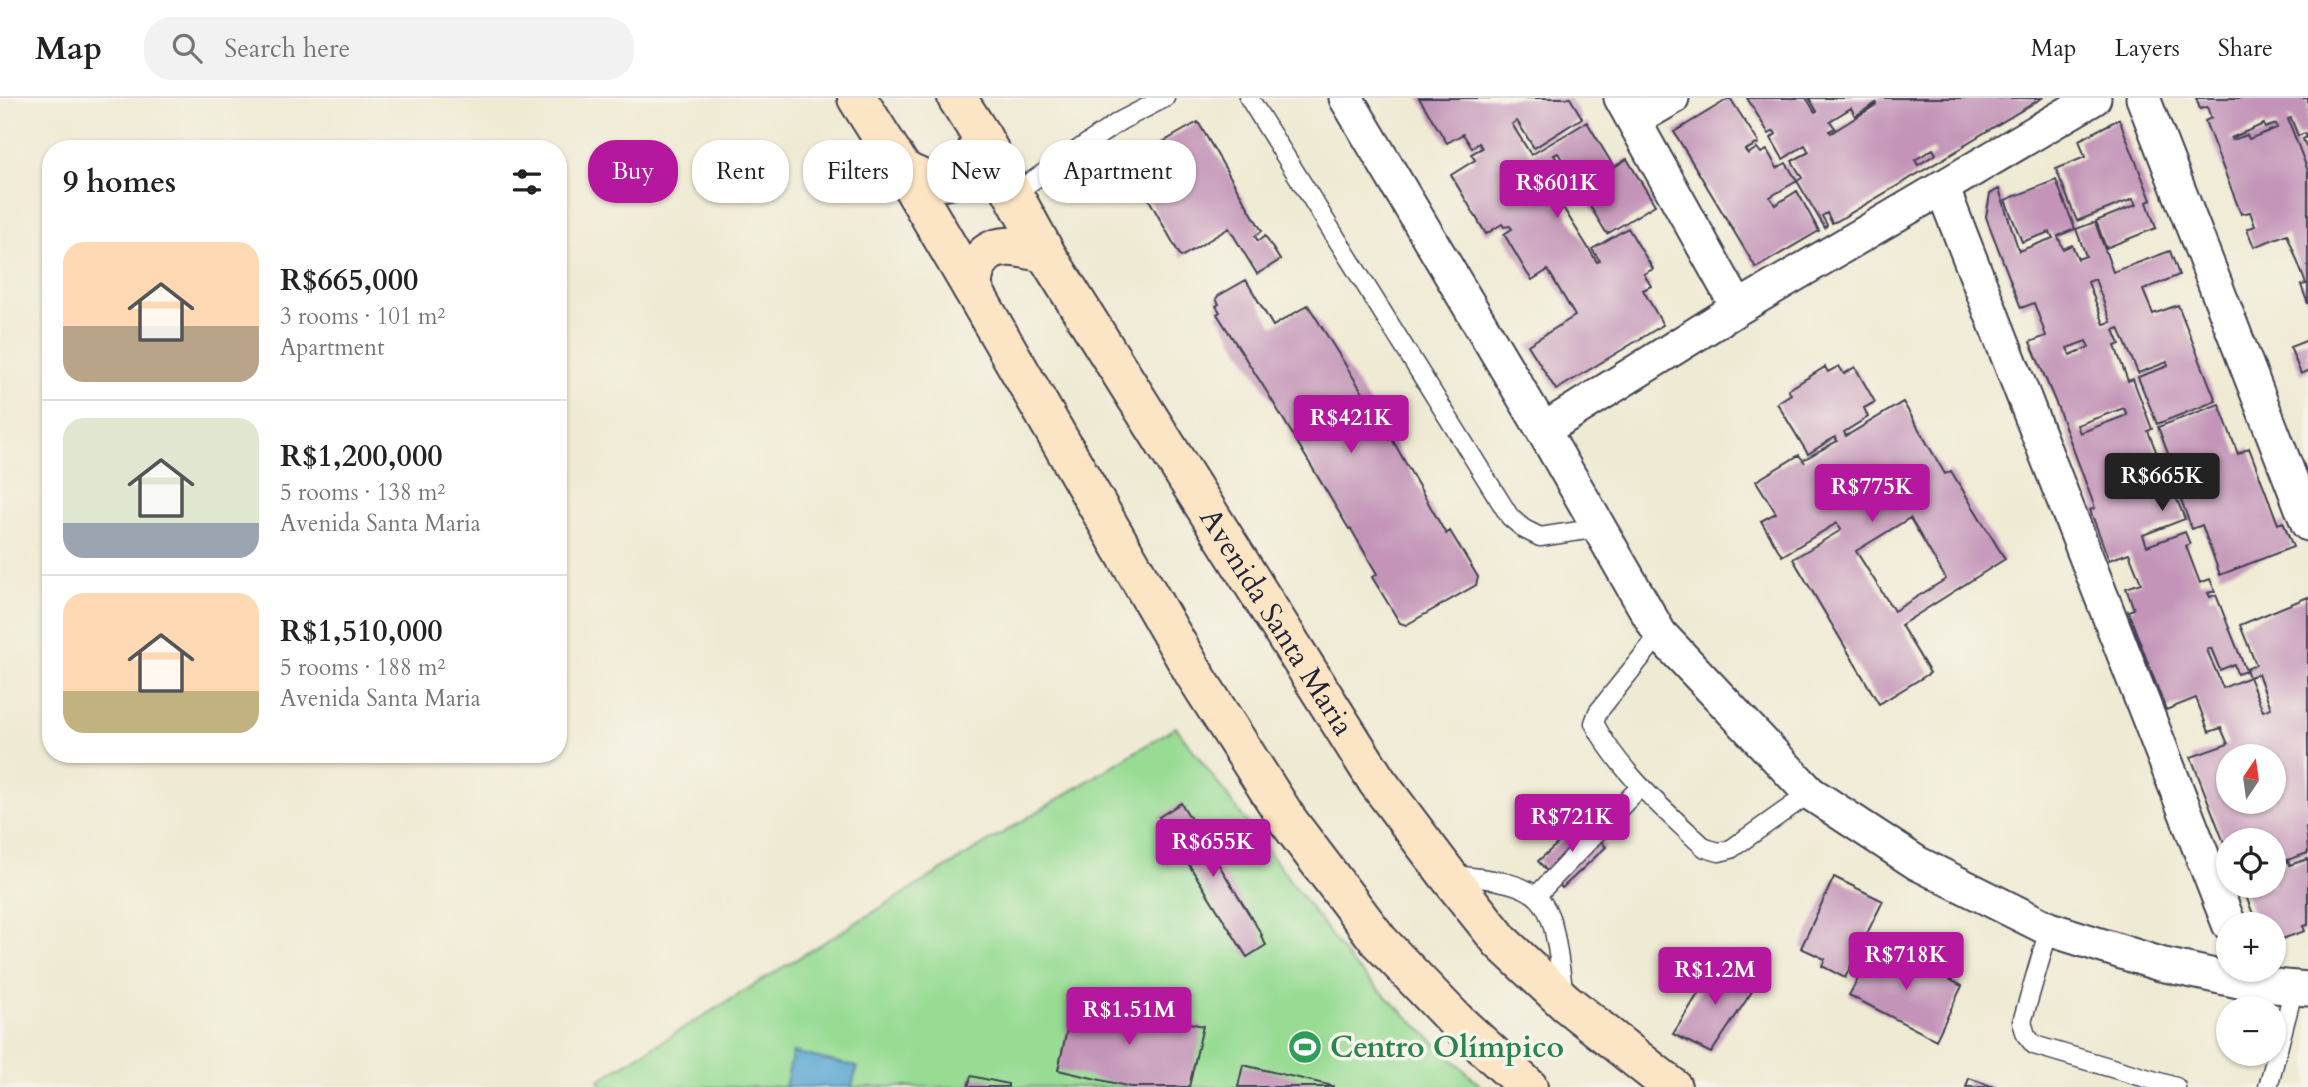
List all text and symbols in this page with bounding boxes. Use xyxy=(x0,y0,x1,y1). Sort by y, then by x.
search box xyxy=(144,17,634,80)
text: Map xyxy=(35,26,102,71)
icon: search xyxy=(168,29,206,67)
text: Search here xyxy=(224,31,350,66)
text: Map xyxy=(2031,32,2077,65)
text: Layers xyxy=(2115,32,2180,65)
text: Share xyxy=(2218,32,2273,65)
chip: Buy xyxy=(588,140,678,203)
chip: Rent xyxy=(692,140,789,203)
chip: Filters xyxy=(803,140,913,203)
chip: New xyxy=(927,140,1025,203)
chip: Apartment xyxy=(1039,140,1196,203)
pin: R$601K xyxy=(1500,160,1614,220)
text: 9 homes xyxy=(63,162,176,203)
icon: filters xyxy=(508,163,546,201)
text: R$601K xyxy=(1516,167,1598,198)
text: R$665,000 xyxy=(280,260,418,301)
icon: home xyxy=(119,270,203,354)
text: 3 rooms · 101 m² xyxy=(280,301,445,332)
text: Apartment xyxy=(280,332,384,363)
pin: R$421K xyxy=(1294,396,1408,455)
text: R$421K xyxy=(1310,402,1392,433)
text: R$1,200,000 xyxy=(280,436,443,477)
icon: home xyxy=(119,446,203,530)
pin: R$665K xyxy=(2105,454,2219,513)
text: R$665K xyxy=(2121,460,2203,491)
pin: R$775K xyxy=(1815,464,1929,524)
text: R$775K xyxy=(1831,471,1913,502)
text: 5 rooms · 138 m² xyxy=(280,477,445,508)
street label: Avenida Santa Maria xyxy=(1190,500,1364,744)
text: Avenida Santa Maria xyxy=(280,508,481,539)
text: R$1,510,000 xyxy=(280,611,443,652)
icon: home xyxy=(119,621,203,705)
text: 5 rooms · 188 m² xyxy=(280,652,445,683)
text: Avenida Santa Maria xyxy=(280,683,481,714)
north arrow xyxy=(2216,744,2286,814)
map controls xyxy=(2216,744,2286,1066)
pin: R$721K xyxy=(1515,794,1629,854)
text: R$721K xyxy=(1531,801,1613,832)
pin: R$655K xyxy=(1156,820,1270,879)
text: R$655K xyxy=(1172,826,1254,857)
button: locate xyxy=(2216,828,2286,898)
button: + xyxy=(2216,912,2286,982)
pin: R$718K xyxy=(1849,932,1963,992)
text: R$718K xyxy=(1865,939,1947,970)
pin: R$1.2M xyxy=(1658,948,1772,1007)
text: R$1.2M xyxy=(1674,954,1756,985)
pin: R$1.51M xyxy=(1064,988,1194,1047)
text: R$1.51M xyxy=(1082,994,1176,1025)
button: − xyxy=(2216,996,2286,1066)
place label: Centro Olímpico xyxy=(1330,1027,1564,1068)
sports icon: Centro Olímpico xyxy=(1286,1028,1324,1066)

